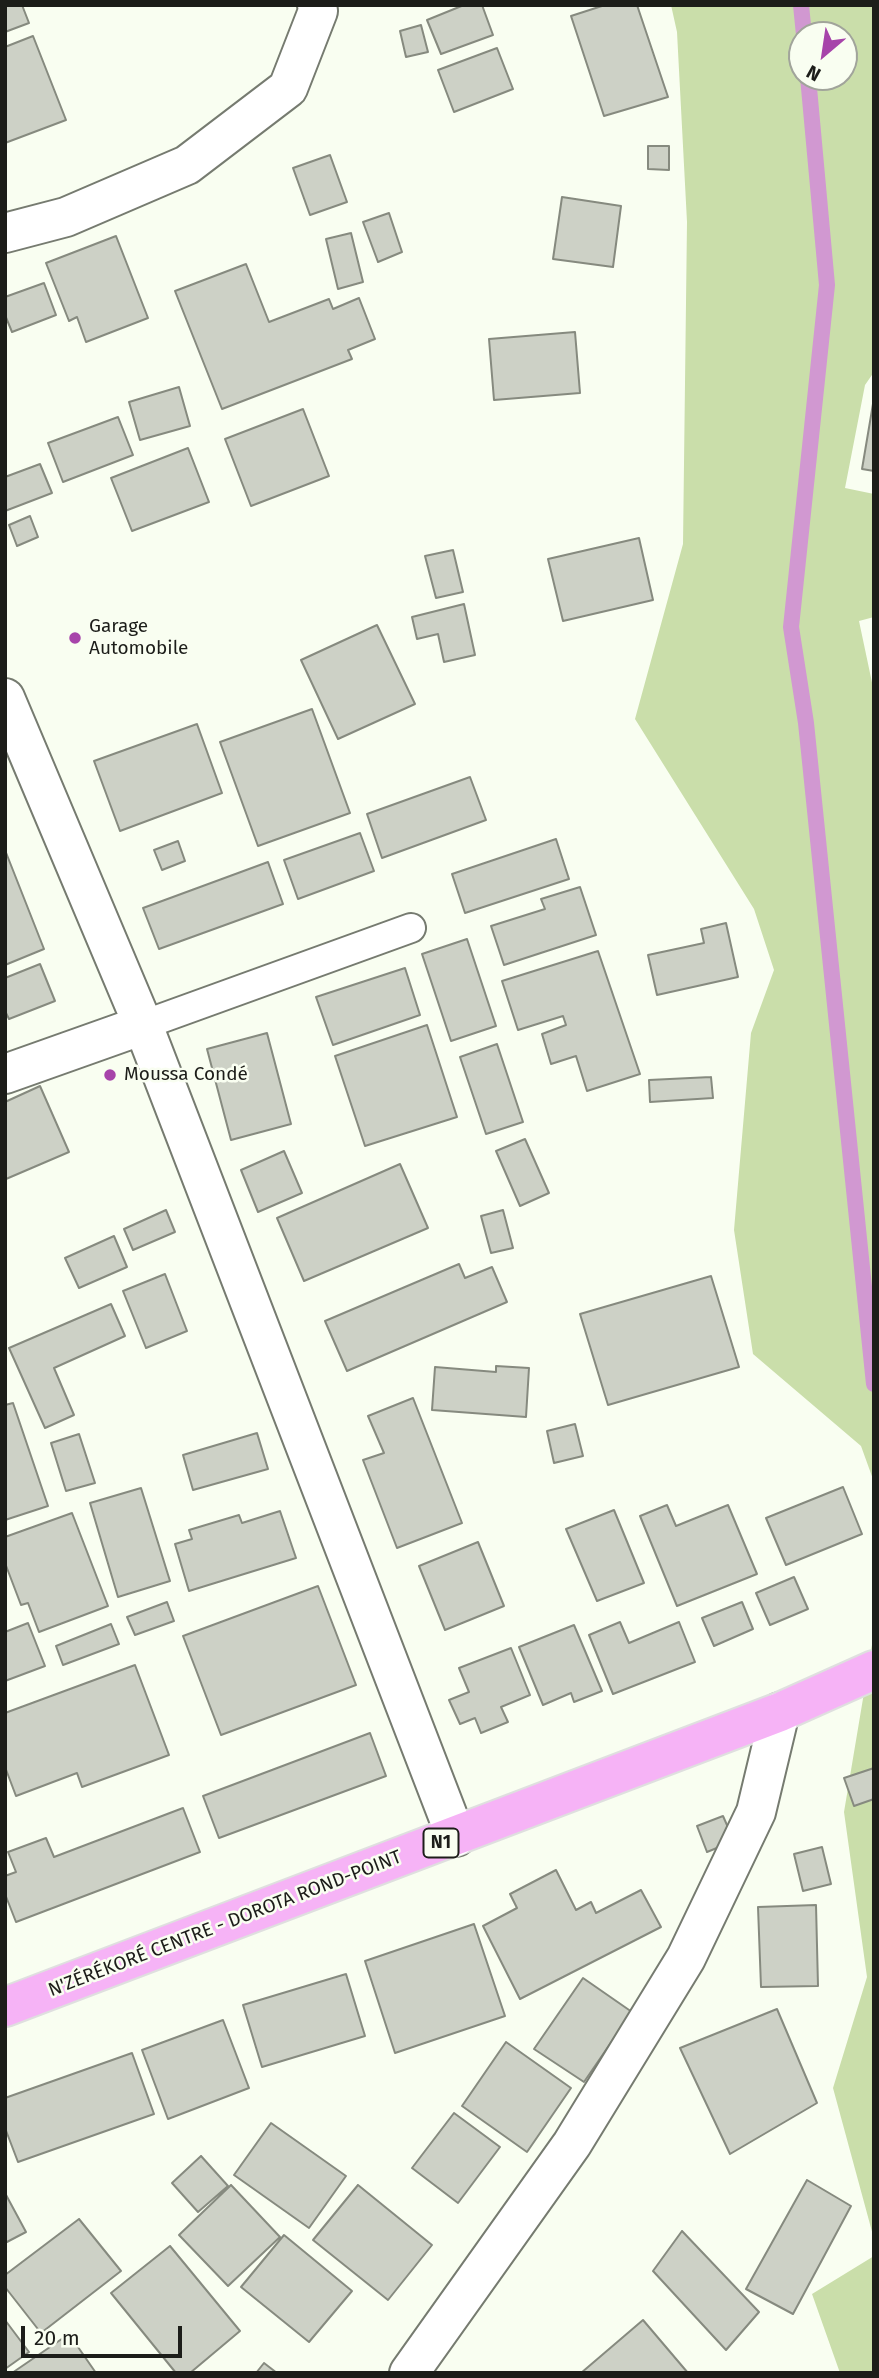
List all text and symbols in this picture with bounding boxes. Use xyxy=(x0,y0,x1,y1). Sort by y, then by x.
north arrow xyxy=(788,21,858,91)
text: N xyxy=(802,60,825,86)
place label: Garage Automobile xyxy=(89,616,188,660)
marker: Garage Automobile xyxy=(67,630,83,646)
place label: Moussa Condé xyxy=(124,1064,248,1086)
marker: Moussa Condé xyxy=(102,1067,118,1083)
road number: N1 xyxy=(424,1828,458,1857)
street label: N'ZÉRÉKORÉ CENTRE - DOROTA ROND-POINT xyxy=(45,1846,405,2002)
scale bar xyxy=(24,2312,186,2356)
text: 20 m xyxy=(34,2325,80,2351)

